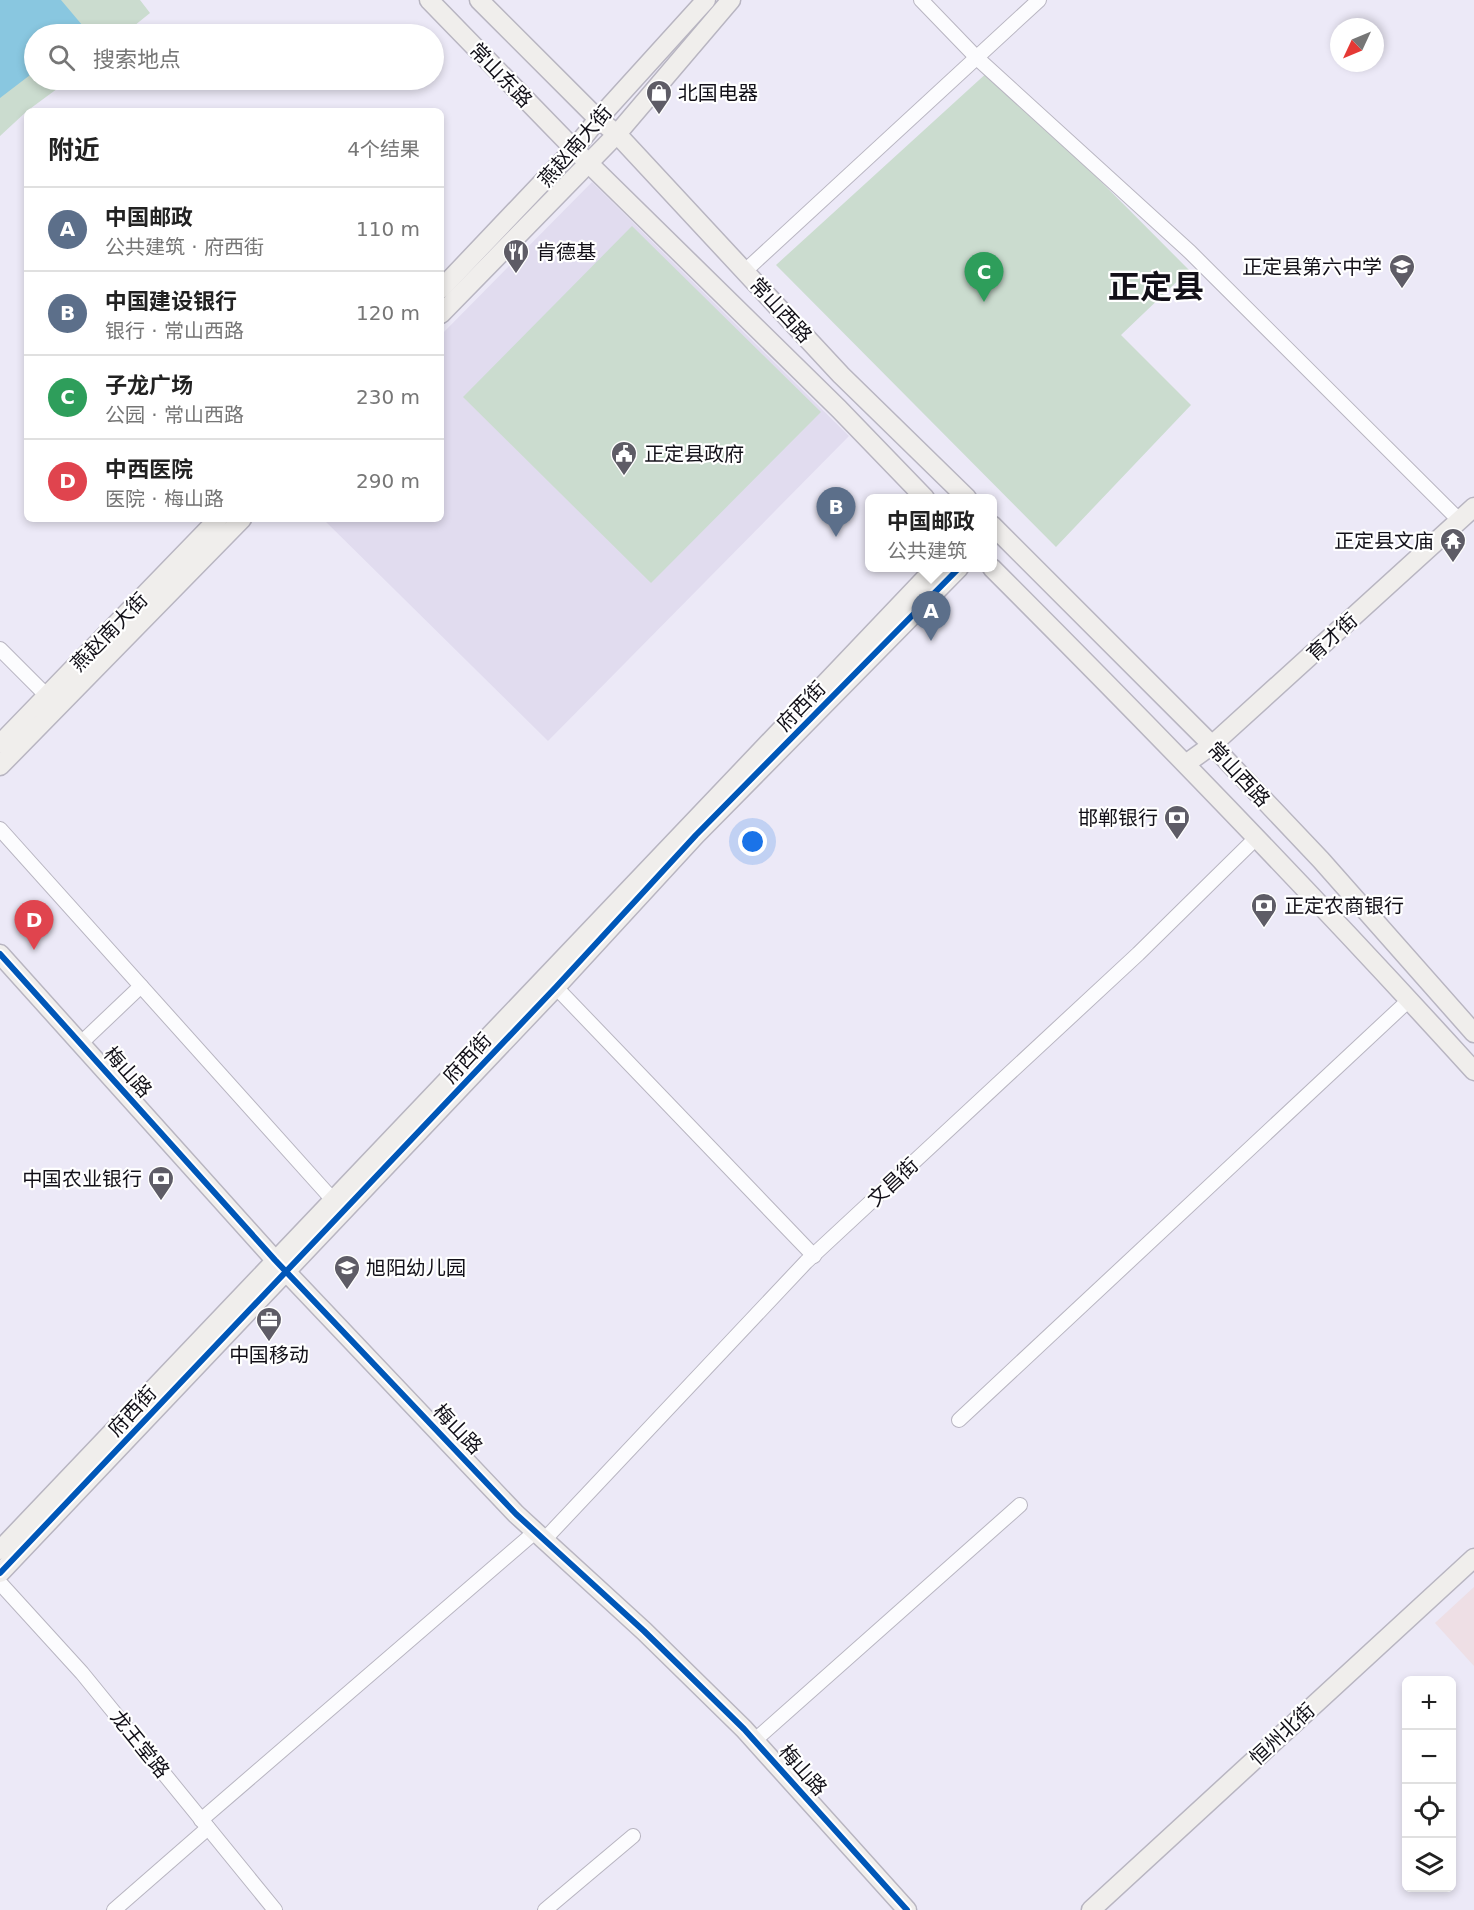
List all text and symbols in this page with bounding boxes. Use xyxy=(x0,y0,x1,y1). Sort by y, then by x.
north arrow xyxy=(1330,18,1384,72)
search box xyxy=(24,24,444,90)
street label: 常山东路 xyxy=(465,38,537,112)
icon: search xyxy=(45,41,78,74)
text: 搜索地点 xyxy=(93,47,181,72)
shop icon: 北国电器 xyxy=(644,78,674,116)
place label: 北国电器 xyxy=(678,81,758,105)
street label: 燕赵南大街 xyxy=(533,100,617,192)
text: 附近 xyxy=(48,135,100,165)
text: 4个结果 xyxy=(347,137,420,161)
text: 中国邮政 xyxy=(105,205,193,230)
text: A xyxy=(60,217,75,241)
text: 110 m xyxy=(356,217,420,241)
text: 公共建筑 · 府西街 xyxy=(105,235,264,259)
restaurant icon: 肯德基 xyxy=(501,237,531,275)
place label: 肯德基 xyxy=(536,240,596,264)
pin: C xyxy=(964,252,1004,302)
school or university icon: 正定县第六中学 xyxy=(1387,252,1417,290)
place label: 正定县第六中学 xyxy=(1242,255,1382,279)
district label: 正定县 xyxy=(1108,268,1204,306)
street label: 常山西路 xyxy=(745,273,817,347)
text: 中国建设银行 xyxy=(105,289,237,314)
text: B xyxy=(60,301,75,325)
text: 120 m xyxy=(356,301,420,325)
text: 银行 · 常山西路 xyxy=(105,319,244,343)
text: 子龙广场 xyxy=(105,373,193,398)
text: C xyxy=(60,385,75,409)
text: 230 m xyxy=(356,385,420,409)
text: 公园 · 常山西路 xyxy=(105,403,244,427)
public building icon: 正定县政府 xyxy=(609,439,639,477)
place label: 正定县政府 xyxy=(644,442,744,466)
text: 中西医院 xyxy=(105,457,193,482)
text: D xyxy=(59,469,76,493)
text: 290 m xyxy=(356,469,420,493)
text: 医院 · 梅山路 xyxy=(105,487,224,511)
pin: B xyxy=(816,488,856,537)
popup xyxy=(865,494,997,572)
text: 中国邮政 xyxy=(887,509,975,534)
temple icon: 正定县文庙 xyxy=(1438,526,1468,564)
place label: 正定县文庙 xyxy=(1334,529,1434,553)
text: 公共建筑 xyxy=(887,539,967,563)
street label: 燕赵南大街 xyxy=(66,588,152,676)
pin: A xyxy=(912,592,950,641)
street label: 育才街 xyxy=(1302,608,1362,666)
street label: 府西街 xyxy=(772,676,830,736)
street label: 常山西路 xyxy=(1203,737,1275,811)
bank icon: 邯郸银行 xyxy=(1162,803,1192,841)
place label: 邯郸银行 xyxy=(1078,806,1158,830)
your location xyxy=(738,827,767,856)
bank icon: 正定农商银行 xyxy=(1249,891,1279,929)
place label: 正定农商银行 xyxy=(1284,894,1404,918)
pin: D xyxy=(15,900,54,950)
street label: 府西街 xyxy=(438,1028,496,1088)
street label: 梅山路 xyxy=(99,1042,157,1102)
street label: 文昌街 xyxy=(863,1153,923,1211)
bank icon: 中国农业银行 xyxy=(146,1164,176,1202)
place label: 中国农业银行 xyxy=(22,1167,142,1191)
school or university icon: 旭阳幼儿园 xyxy=(332,1253,362,1291)
place label: 旭阳幼儿园 xyxy=(366,1256,466,1280)
office icon: 中国移动 xyxy=(254,1305,284,1343)
place label: 中国移动 xyxy=(229,1343,309,1367)
street label: 府西街 xyxy=(103,1381,161,1441)
street label: 梅山路 xyxy=(429,1399,487,1459)
map controls xyxy=(1402,1676,1456,1892)
button: + xyxy=(1402,1676,1456,1730)
street label: 恒州北街 xyxy=(1245,1698,1319,1770)
street label: 龙王堂路 xyxy=(106,1705,174,1783)
button: − xyxy=(1402,1730,1456,1784)
street label: 梅山路 xyxy=(774,1740,832,1800)
button: locate xyxy=(1402,1784,1456,1838)
button: layers xyxy=(1402,1838,1456,1892)

